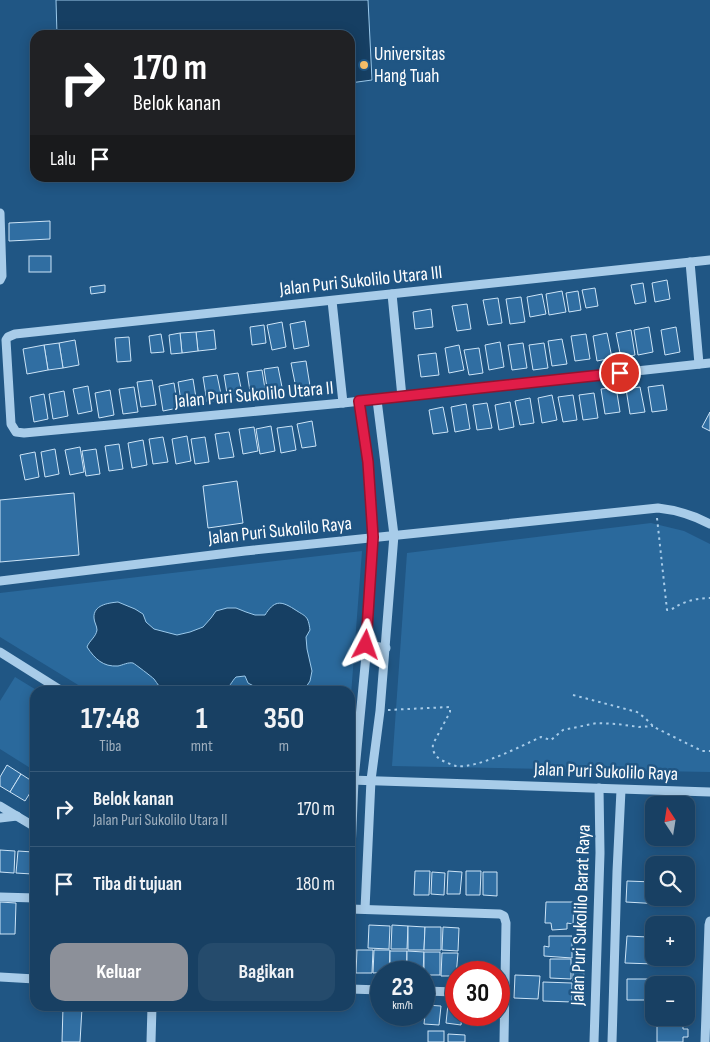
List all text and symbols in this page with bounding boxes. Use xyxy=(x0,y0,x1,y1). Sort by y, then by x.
place label: Universitas Hang Tuah xyxy=(374,43,445,88)
text: 170 m xyxy=(133,47,207,90)
icon: right xyxy=(50,50,115,115)
marker: Universitas Hang Tuah xyxy=(358,59,370,71)
text: Belok kanan xyxy=(133,90,221,117)
icon: arrive xyxy=(86,145,114,173)
text: Lalu xyxy=(50,148,76,171)
street label: Jalan Puri Sukolilo Utara III xyxy=(278,261,443,301)
pin xyxy=(599,352,641,394)
icon: arrive xyxy=(606,359,634,387)
street label: Jalan Puri Sukolilo Utara II xyxy=(173,377,334,413)
street label: Jalan Puri Sukolilo Raya xyxy=(206,512,353,550)
position arrow xyxy=(339,618,391,670)
text: 17:48 xyxy=(81,701,140,737)
text: 1 xyxy=(196,701,208,737)
text: 350 xyxy=(263,701,304,737)
text: Tiba xyxy=(99,737,121,756)
text: mnt xyxy=(191,737,213,756)
text: m xyxy=(279,737,289,756)
street label: Jalan Puri Sukolilo Raya xyxy=(533,758,678,786)
text: Belok kanan xyxy=(93,788,174,811)
icon: right xyxy=(50,795,78,823)
north arrow xyxy=(645,796,695,846)
map controls xyxy=(645,796,695,1026)
text: 170 m xyxy=(297,798,335,821)
text: Jalan Puri Sukolilo Utara II xyxy=(93,811,227,830)
street label: Jalan Puri Sukolilo Barat Raya xyxy=(566,824,596,1007)
button: search xyxy=(645,856,695,906)
icon: arrive xyxy=(50,870,78,898)
text: Tiba di tujuan xyxy=(93,873,182,896)
text: 180 m xyxy=(296,873,335,896)
button: + xyxy=(645,916,695,966)
button: Keluar xyxy=(50,943,188,1001)
button: Bagikan xyxy=(198,943,335,1001)
speed limit sign: 30 xyxy=(445,961,510,1026)
text: 23 xyxy=(391,972,414,1003)
button: − xyxy=(645,976,695,1026)
text: km/h xyxy=(392,998,413,1013)

